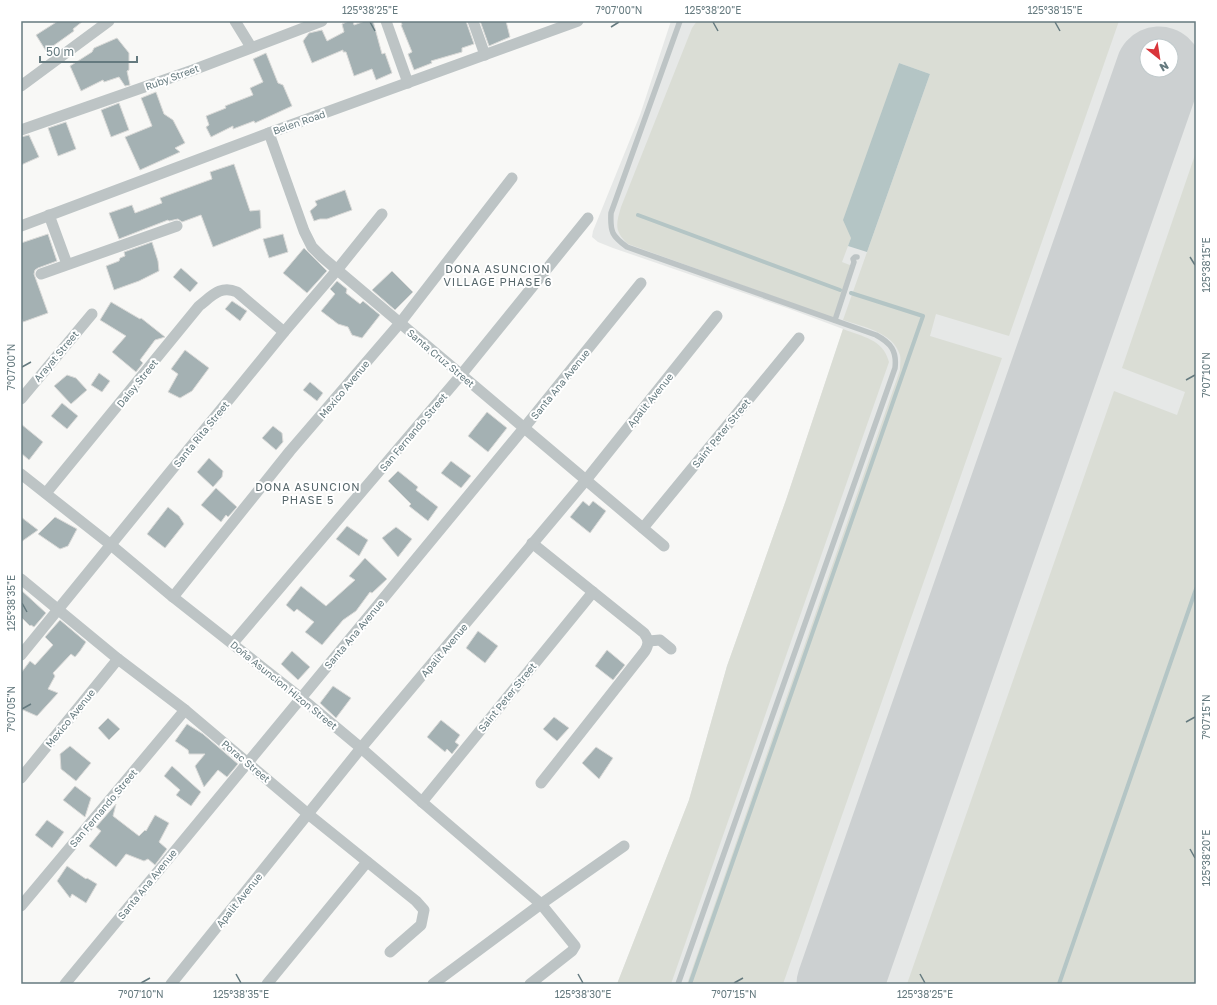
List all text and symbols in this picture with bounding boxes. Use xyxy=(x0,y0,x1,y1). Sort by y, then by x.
text: 125°38'25"E xyxy=(342,4,398,16)
text: 7°07'00"N xyxy=(596,4,642,16)
text: 125°38'20"E xyxy=(685,4,741,16)
text: 125°38'15"E xyxy=(1027,4,1083,16)
scale bar xyxy=(40,38,137,64)
north arrow xyxy=(1139,38,1179,78)
text: 50 m xyxy=(46,44,74,59)
text: N xyxy=(1157,59,1171,75)
street label: Ruby Street xyxy=(143,62,201,92)
street label: Belen Road xyxy=(271,107,327,137)
text: 125°38'15"E xyxy=(1200,237,1212,293)
district label: DONA ASUNCION VILLAGE PHASE 6 xyxy=(443,262,553,288)
street label: Santa Cruz Street xyxy=(405,326,477,390)
street label: Arayat Street xyxy=(31,328,81,384)
text: 7°07'00"N xyxy=(5,344,17,390)
street label: Santa Ana Avenue xyxy=(528,346,592,421)
text: 7°07'10"N xyxy=(1200,352,1212,398)
street label: Daisy Street xyxy=(114,357,160,409)
street label: Mexico Avenue xyxy=(316,358,372,420)
street label: Apalit Avenue xyxy=(625,370,676,429)
street label: San Fernando Street xyxy=(377,390,449,474)
street label: Saint Peter Street xyxy=(689,396,753,470)
street label: Santa Rita Street xyxy=(171,399,231,469)
district label: DONA ASUNCION PHASE 5 xyxy=(255,480,361,506)
text: 125°38'35"E xyxy=(5,575,17,631)
street label: Santa Ana Avenue xyxy=(322,597,387,671)
street label: Apalit Avenue xyxy=(418,621,470,679)
street label: Doña Asuncion Hizon Street xyxy=(228,638,340,732)
street label: Saint Peter Street xyxy=(475,660,539,734)
text: 7°07'05"N xyxy=(5,686,17,732)
street label: Mexico Avenue xyxy=(43,686,97,750)
text: 7°07'15"N xyxy=(1200,694,1212,740)
street label: Porac Street xyxy=(219,737,273,785)
street label: San Fernando Street xyxy=(67,766,139,850)
text: 125°38'20"E xyxy=(1200,830,1212,886)
street label: Santa Ana Avenue xyxy=(115,846,179,921)
street label: Apalit Avenue xyxy=(214,870,265,929)
text: 7°07'10"N xyxy=(118,988,164,1000)
text: 125°38'35"E xyxy=(213,988,269,1000)
text: 125°38'30"E xyxy=(555,988,611,1000)
text: 7°07'15"N xyxy=(711,988,757,1000)
text: 125°38'25"E xyxy=(897,988,953,1000)

